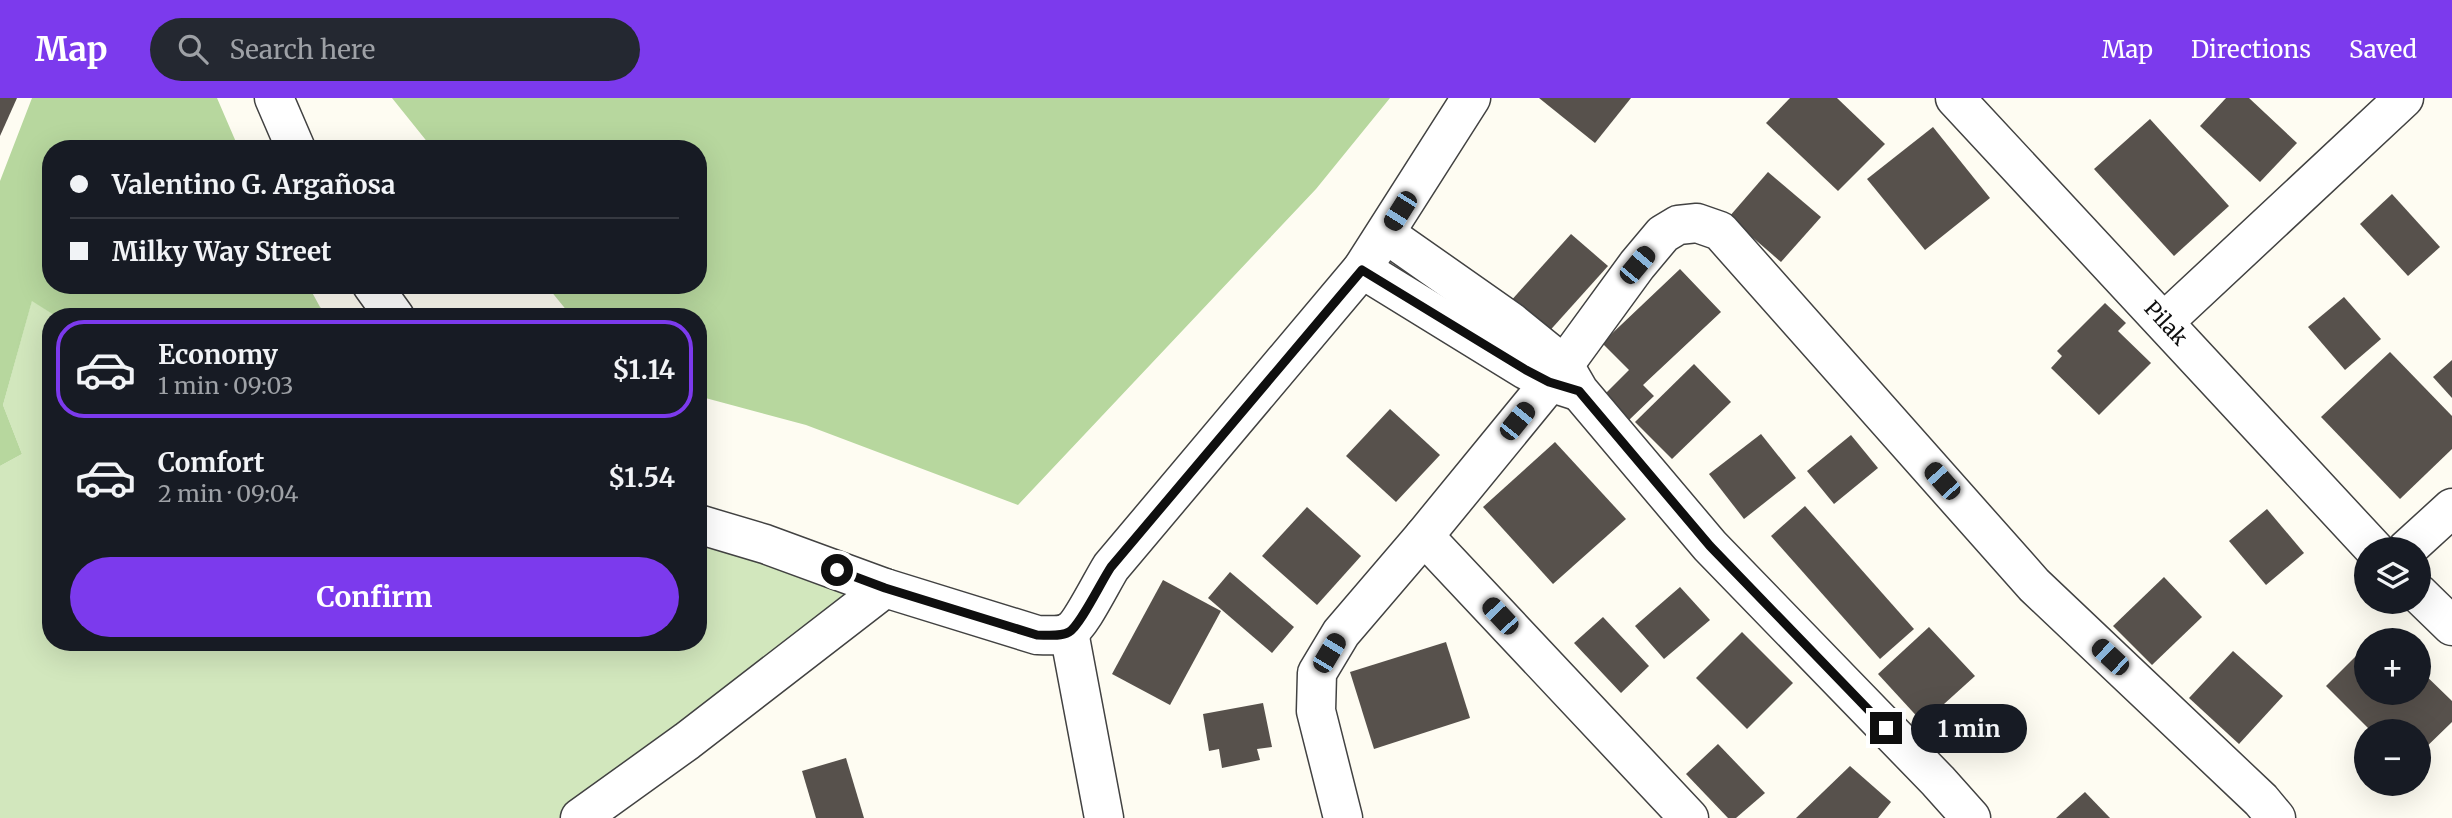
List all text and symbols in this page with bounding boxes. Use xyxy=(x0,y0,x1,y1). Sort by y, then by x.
search box xyxy=(150,18,640,81)
text: Map xyxy=(35,29,108,70)
icon: search xyxy=(174,30,212,68)
text: Search here xyxy=(230,33,375,66)
text: Map xyxy=(2102,34,2153,65)
text: Directions xyxy=(2191,34,2311,65)
text: Saved xyxy=(2349,34,2417,65)
text: Valentino G. Argañosa xyxy=(112,168,396,201)
car xyxy=(1380,188,1421,234)
text: Milky Way Street xyxy=(112,235,332,268)
car xyxy=(1616,242,1659,288)
street label: Pilak xyxy=(2139,295,2194,351)
icon: car xyxy=(74,338,137,401)
text: Economy xyxy=(158,338,278,371)
text: $1.14 xyxy=(612,353,675,386)
text: 1 min · 09:03 xyxy=(158,371,293,400)
car xyxy=(1496,398,1539,444)
icon: car xyxy=(74,446,137,509)
text: Comfort xyxy=(158,446,264,479)
car xyxy=(1921,458,1964,504)
text: $1.54 xyxy=(608,461,675,494)
text: 2 min · 09:04 xyxy=(158,479,298,508)
map controls xyxy=(2354,537,2431,796)
button: layers xyxy=(2354,537,2431,614)
route start xyxy=(821,554,853,586)
button: Confirm xyxy=(70,557,679,637)
car xyxy=(1478,593,1523,639)
button: + xyxy=(2354,628,2431,705)
car xyxy=(1310,630,1349,676)
car xyxy=(2088,635,2133,679)
callout: 1 min xyxy=(1910,704,2026,752)
route end xyxy=(1870,712,1902,744)
text: 1 min xyxy=(1938,714,2000,743)
button: − xyxy=(2354,719,2431,796)

